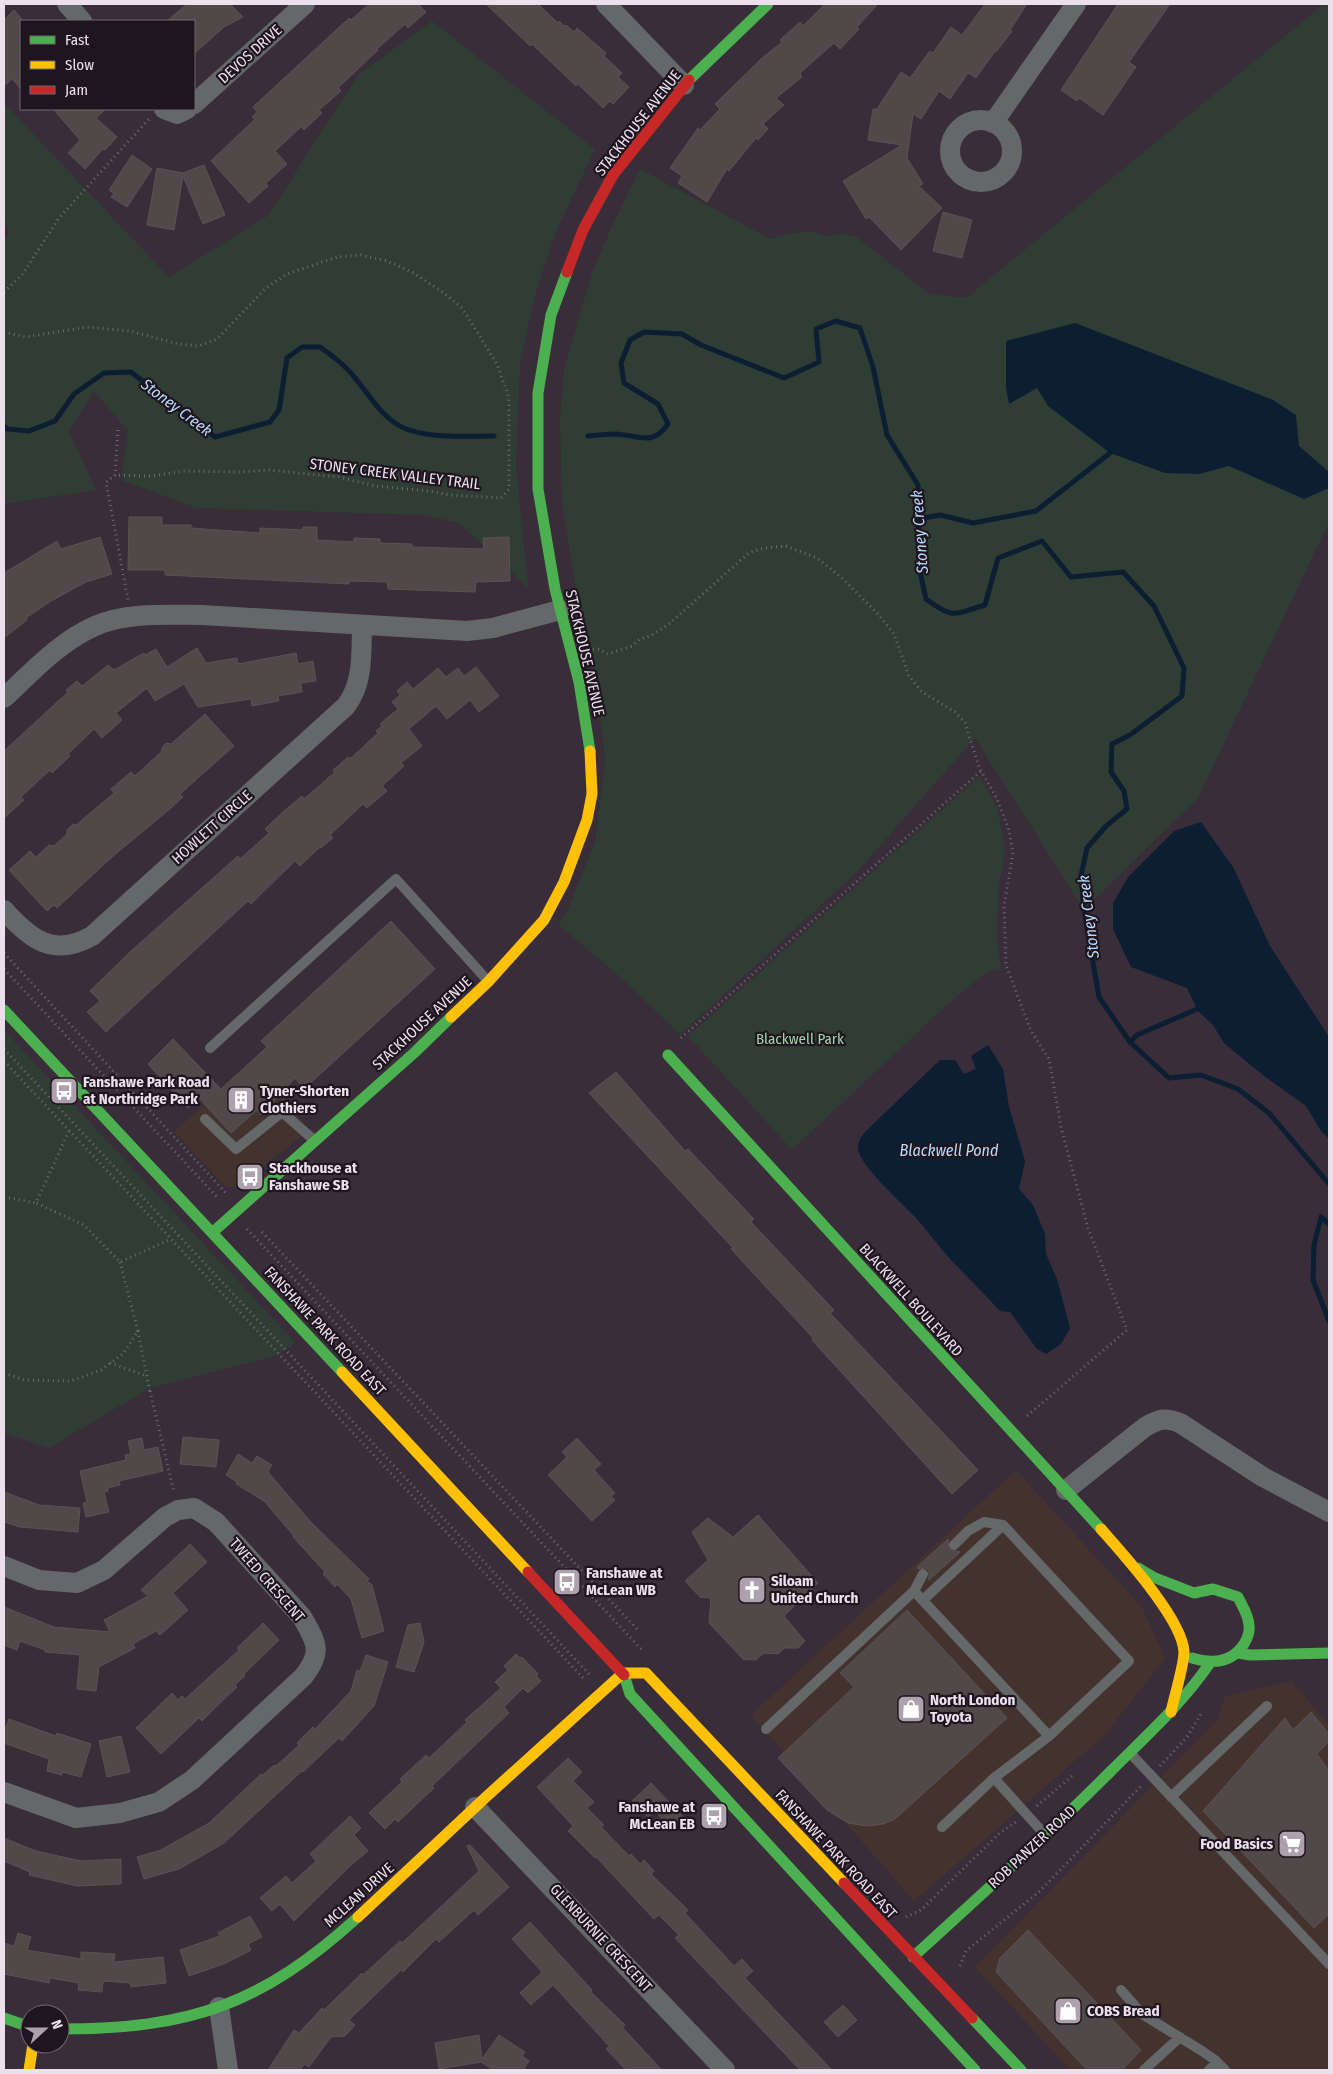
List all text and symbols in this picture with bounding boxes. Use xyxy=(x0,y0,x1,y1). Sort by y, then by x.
legend xyxy=(20,20,195,110)
street label: DEVOS DRIVE xyxy=(215,21,285,87)
text: Fast xyxy=(65,31,89,49)
text: Slow xyxy=(65,56,94,74)
street label: STACKHOUSE AVENUE xyxy=(591,67,685,179)
text: Jam xyxy=(65,81,88,99)
water label: Stoney Creek xyxy=(137,374,216,440)
street label: STONEY CREEK VALLEY TRAIL xyxy=(309,455,482,493)
water label: Stoney Creek xyxy=(907,489,932,575)
street label: STACKHOUSE AVENUE xyxy=(562,588,608,718)
street label: HOWLETT CIRCLE xyxy=(168,786,256,868)
water label: Stoney Creek xyxy=(1074,874,1103,961)
street label: STACKHOUSE AVENUE xyxy=(369,972,475,1074)
park label: Blackwell Park xyxy=(756,1030,844,1048)
place label: Fanshawe Park Road at Northridge Park xyxy=(83,1073,210,1108)
bus stop icon: Fanshawe Park Road at Northridge Park xyxy=(49,1076,79,1106)
place label: Tyner-Shorten Clothiers xyxy=(260,1082,349,1117)
building icon: Tyner-Shorten Clothiers xyxy=(226,1085,256,1115)
water label: Blackwell Pond xyxy=(900,1141,999,1160)
place label: Stackhouse at Fanshawe SB xyxy=(269,1159,358,1194)
bus stop icon: Stackhouse at Fanshawe SB xyxy=(235,1162,265,1192)
street label: BLACKWELL BOULEVARD xyxy=(856,1240,966,1360)
street label: FANSHAWE PARK ROAD EAST xyxy=(260,1263,390,1399)
street label: TWEED CRESCENT xyxy=(226,1534,308,1626)
place label: Fanshawe at McLean WB xyxy=(586,1564,663,1599)
bus stop icon: Fanshawe at McLean WB xyxy=(552,1567,582,1597)
place label: Siloam United Church xyxy=(771,1572,858,1607)
church icon: Siloam United Church xyxy=(737,1575,767,1605)
place label: North London Toyota xyxy=(930,1691,1015,1726)
shop icon: North London Toyota xyxy=(896,1694,926,1724)
street label: FANSHAWE PARK ROAD EAST xyxy=(771,1786,901,1922)
place label: Fanshawe at McLean EB xyxy=(618,1798,696,1833)
bus stop icon: Fanshawe at McLean EB xyxy=(699,1801,729,1831)
street label: ROB PANZER ROAD xyxy=(985,1802,1079,1892)
supermarket icon: Food Basics xyxy=(1277,1829,1307,1859)
place label: Food Basics xyxy=(1200,1835,1273,1853)
street label: MCLEAN DRIVE xyxy=(320,1859,398,1931)
street label: GLENBURNIE CRESCENT xyxy=(546,1880,656,1996)
shop icon: COBS Bread xyxy=(1053,1996,1083,2026)
place label: COBS Bread xyxy=(1087,2002,1160,2020)
north arrow xyxy=(20,2004,70,2054)
text: N xyxy=(47,2018,66,2031)

